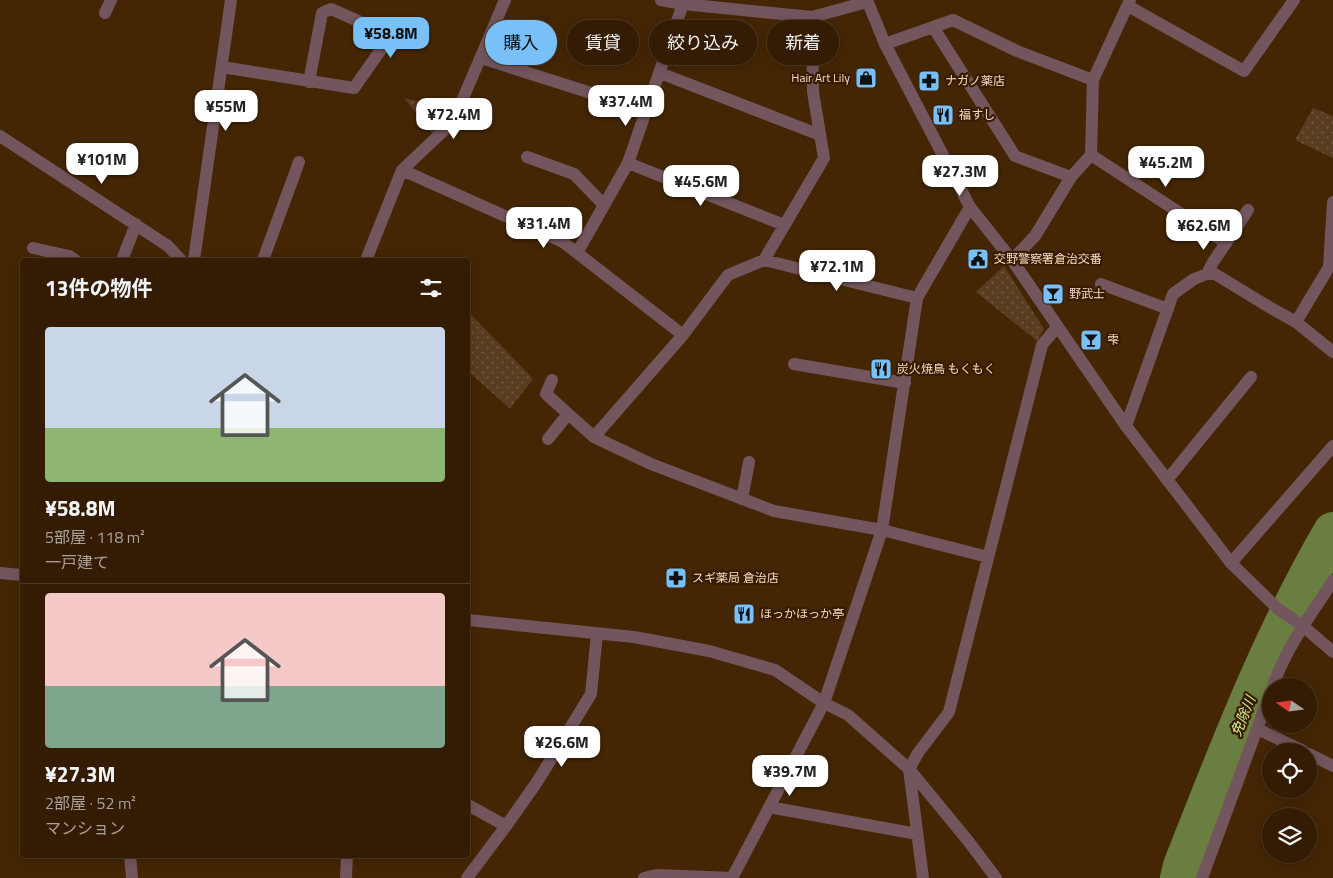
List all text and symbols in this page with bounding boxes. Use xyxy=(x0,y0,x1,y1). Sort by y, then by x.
pin: ¥58.8M xyxy=(350,17,432,59)
chip: 購入 xyxy=(485,20,557,65)
chip: 賃貸 xyxy=(567,20,639,65)
chip: 絞り込み xyxy=(649,20,757,65)
chip: 新着 xyxy=(767,20,839,65)
text: ¥58.8M xyxy=(364,21,418,45)
shop icon: Hair Art Lily xyxy=(854,66,878,90)
place label: Hair Art Lily xyxy=(791,68,850,87)
pharmacy icon: ナガノ薬店 xyxy=(917,69,941,93)
place label: ナガノ薬店 xyxy=(945,71,1005,90)
pin: ¥37.4M xyxy=(585,84,667,127)
text: ¥37.4M xyxy=(599,89,653,113)
pin: ¥55M xyxy=(196,90,256,132)
text: ¥55M xyxy=(206,94,246,118)
pin: ¥72.4M xyxy=(413,98,495,140)
text: ¥72.4M xyxy=(427,102,481,126)
restaurant icon: 福すし xyxy=(931,103,955,127)
place label: 福すし xyxy=(959,105,995,124)
pin: ¥101M xyxy=(67,142,137,185)
pin: ¥45.2M xyxy=(1125,146,1207,188)
text: ¥101M xyxy=(77,147,127,171)
text: ¥45.2M xyxy=(1139,150,1193,174)
pin: ¥27.3M xyxy=(919,154,1001,197)
text: ¥27.3M xyxy=(933,159,987,183)
pin: ¥45.6M xyxy=(660,164,742,207)
text: ¥45.6M xyxy=(674,169,728,193)
pin: ¥31.4M xyxy=(503,206,585,249)
pin: ¥62.6M xyxy=(1163,208,1245,251)
text: ¥31.4M xyxy=(517,211,571,235)
text: ¥62.6M xyxy=(1177,213,1231,237)
public building icon: 交野警察署倉治交番 xyxy=(966,247,990,271)
place label: 交野警察署倉治交番 xyxy=(994,249,1102,268)
pin: ¥72.1M xyxy=(796,250,878,292)
text: ¥72.1M xyxy=(810,254,864,278)
text: 13件の物件 xyxy=(45,272,153,304)
icon: filters xyxy=(417,274,445,302)
bar icon: 野武士 xyxy=(1041,282,1065,306)
place label: 野武士 xyxy=(1069,284,1105,303)
bar icon: 雫 xyxy=(1079,328,1103,352)
place label: 雫 xyxy=(1107,330,1119,349)
restaurant icon: 炭火焼鳥 もくもく xyxy=(869,357,893,381)
place label: 炭火焼鳥 もくもく xyxy=(897,359,996,378)
icon: home xyxy=(200,360,290,450)
text: ¥58.8M xyxy=(45,492,115,524)
text: 5部屋 · 118 m² xyxy=(45,525,145,549)
text: 一戸建て xyxy=(45,550,109,574)
pharmacy icon: スギ薬局 倉治店 xyxy=(664,566,688,590)
place label: スギ薬局 倉治店 xyxy=(692,568,779,587)
restaurant icon: ほっかほっか亭 xyxy=(732,602,756,626)
place label: ほっかほっか亭 xyxy=(760,604,844,623)
icon: home xyxy=(200,625,290,715)
north arrow xyxy=(1262,678,1318,732)
map controls xyxy=(1262,678,1317,863)
water label: 免除川 xyxy=(1225,691,1261,739)
pin: ¥26.6M xyxy=(521,726,603,768)
text: ¥26.6M xyxy=(535,730,589,754)
button: locate xyxy=(1262,743,1317,798)
pin: ¥39.7M xyxy=(749,754,831,797)
text: ¥27.3M xyxy=(45,758,115,790)
text: ¥39.7M xyxy=(763,759,817,783)
text: 2部屋 · 52 m² xyxy=(45,791,136,815)
button: layers xyxy=(1262,808,1317,863)
text: マンション xyxy=(45,816,125,840)

